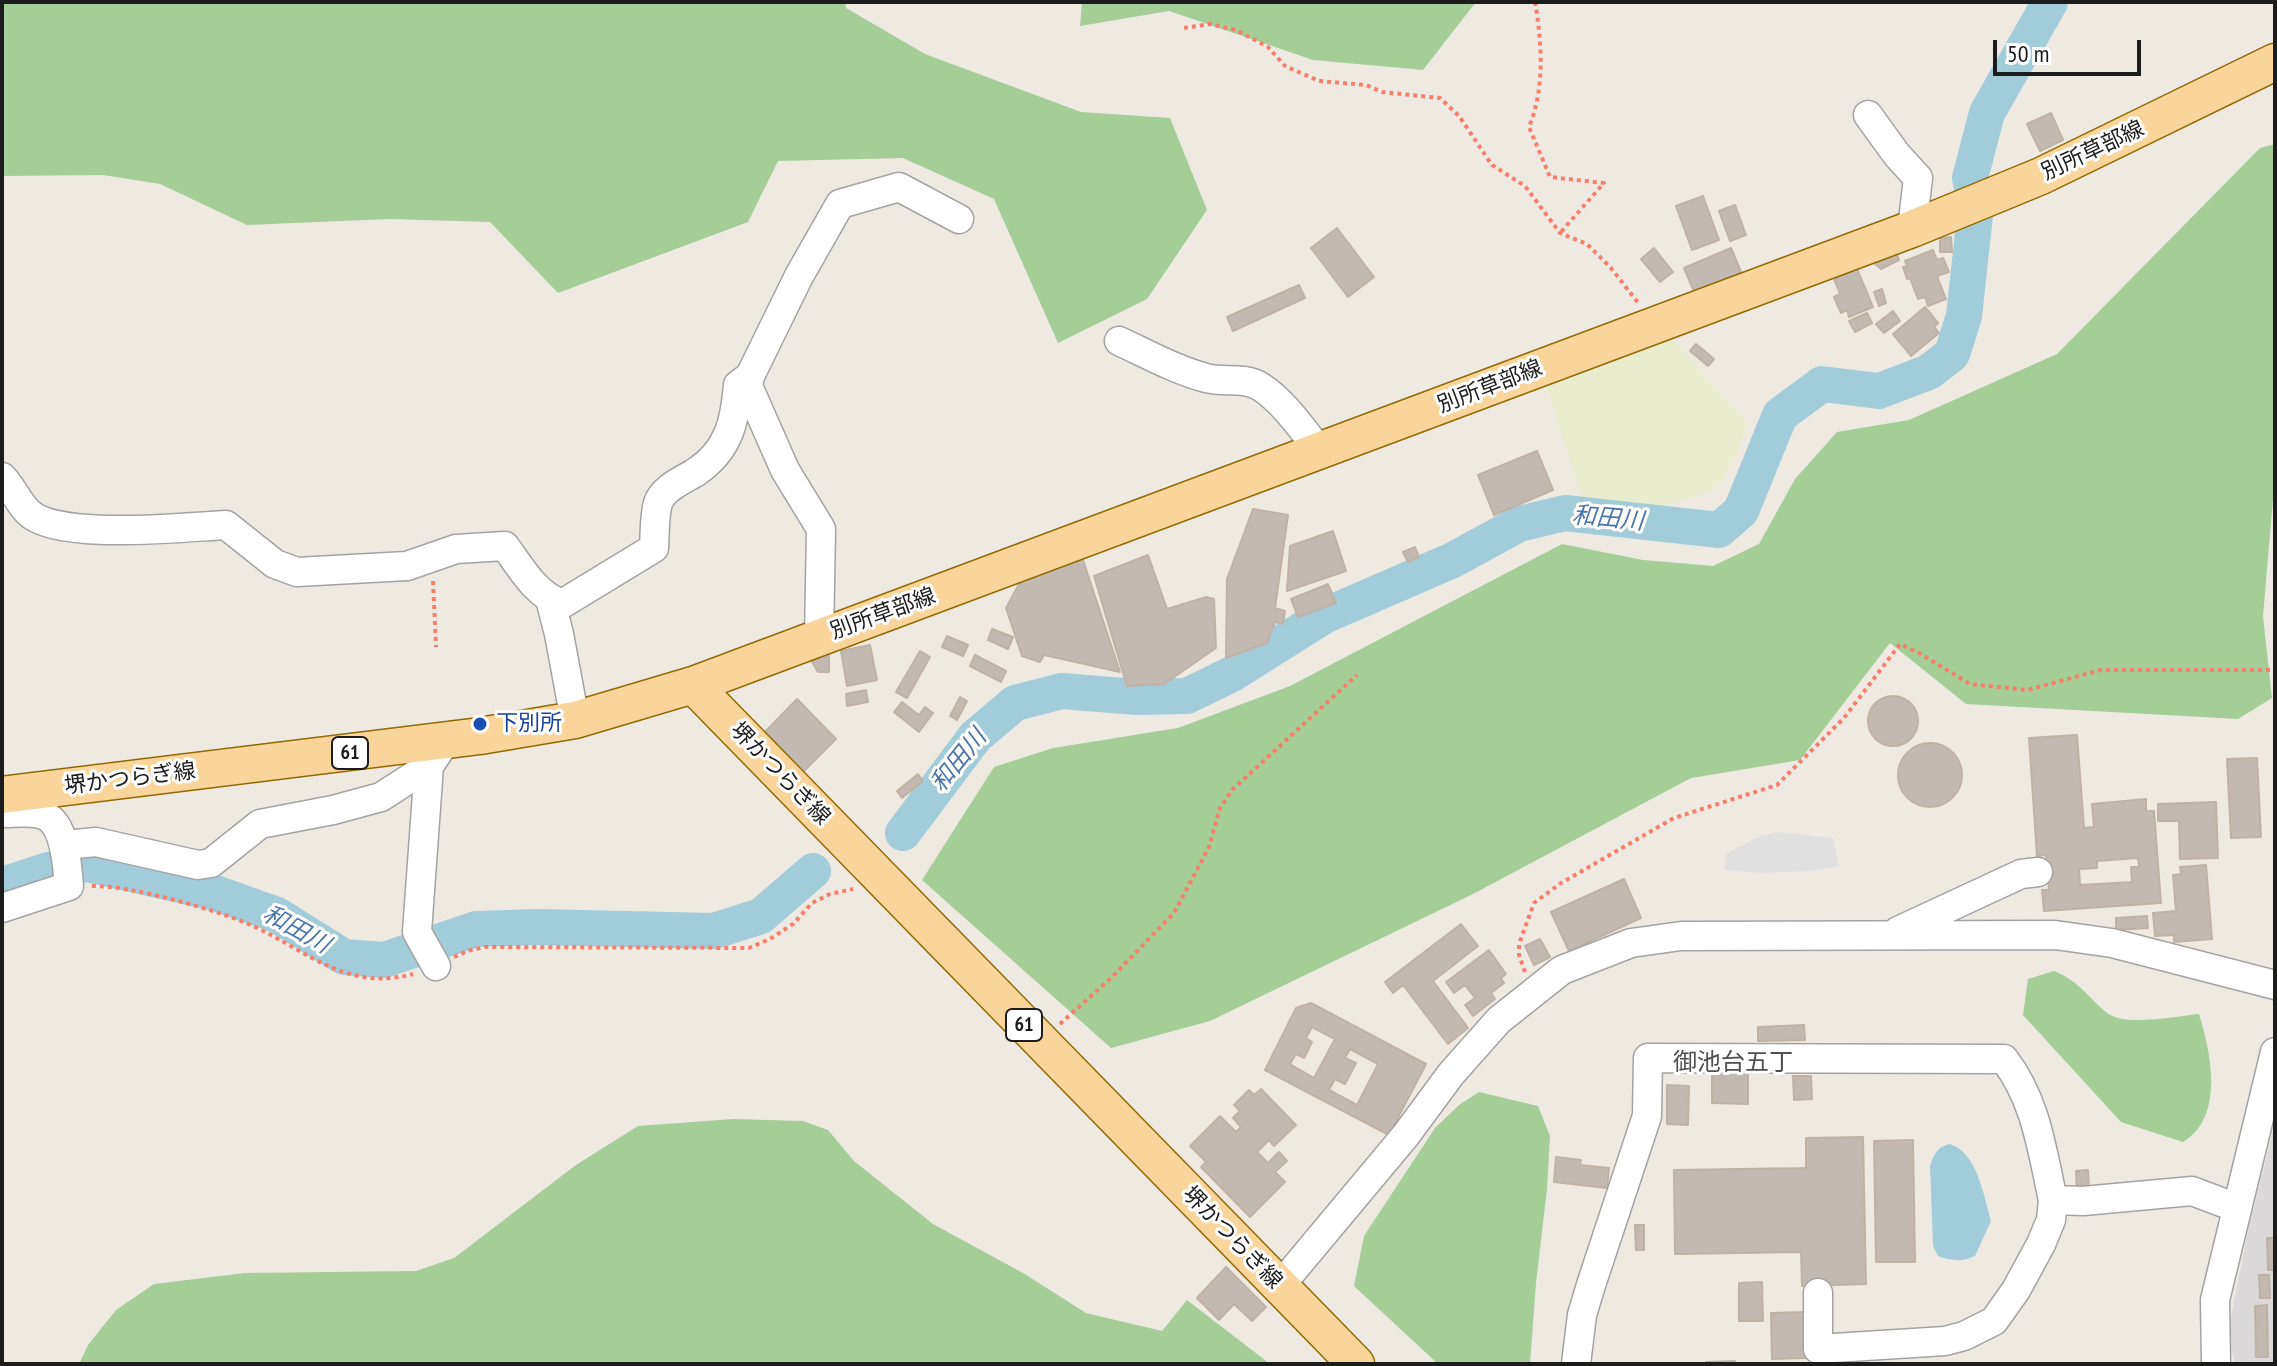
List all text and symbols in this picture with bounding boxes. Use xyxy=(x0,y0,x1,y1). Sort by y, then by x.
scale bar xyxy=(1997,24,2145,74)
text: 50 m xyxy=(2007,38,2049,69)
street label: 別所草部線 xyxy=(2038,116,2148,186)
street label: 別所草部線 xyxy=(1434,355,1546,419)
water label: 和田川 xyxy=(1571,502,1645,536)
street label: 別所草部線 xyxy=(827,583,939,645)
place label: 下別所 xyxy=(496,711,562,737)
marker: 下別所 xyxy=(471,715,489,733)
street label: 堺かつらぎ線 xyxy=(725,717,835,831)
water label: 和田川 xyxy=(925,724,993,798)
road number: 61 xyxy=(332,737,368,769)
street label: 堺かつらぎ線 xyxy=(63,758,197,800)
water label: 和田川 xyxy=(258,900,334,960)
road number: 61 xyxy=(1006,1009,1042,1041)
district label: 御池台五丁 xyxy=(1673,1049,1793,1077)
street label: 堺かつらぎ線 xyxy=(1177,1181,1287,1295)

